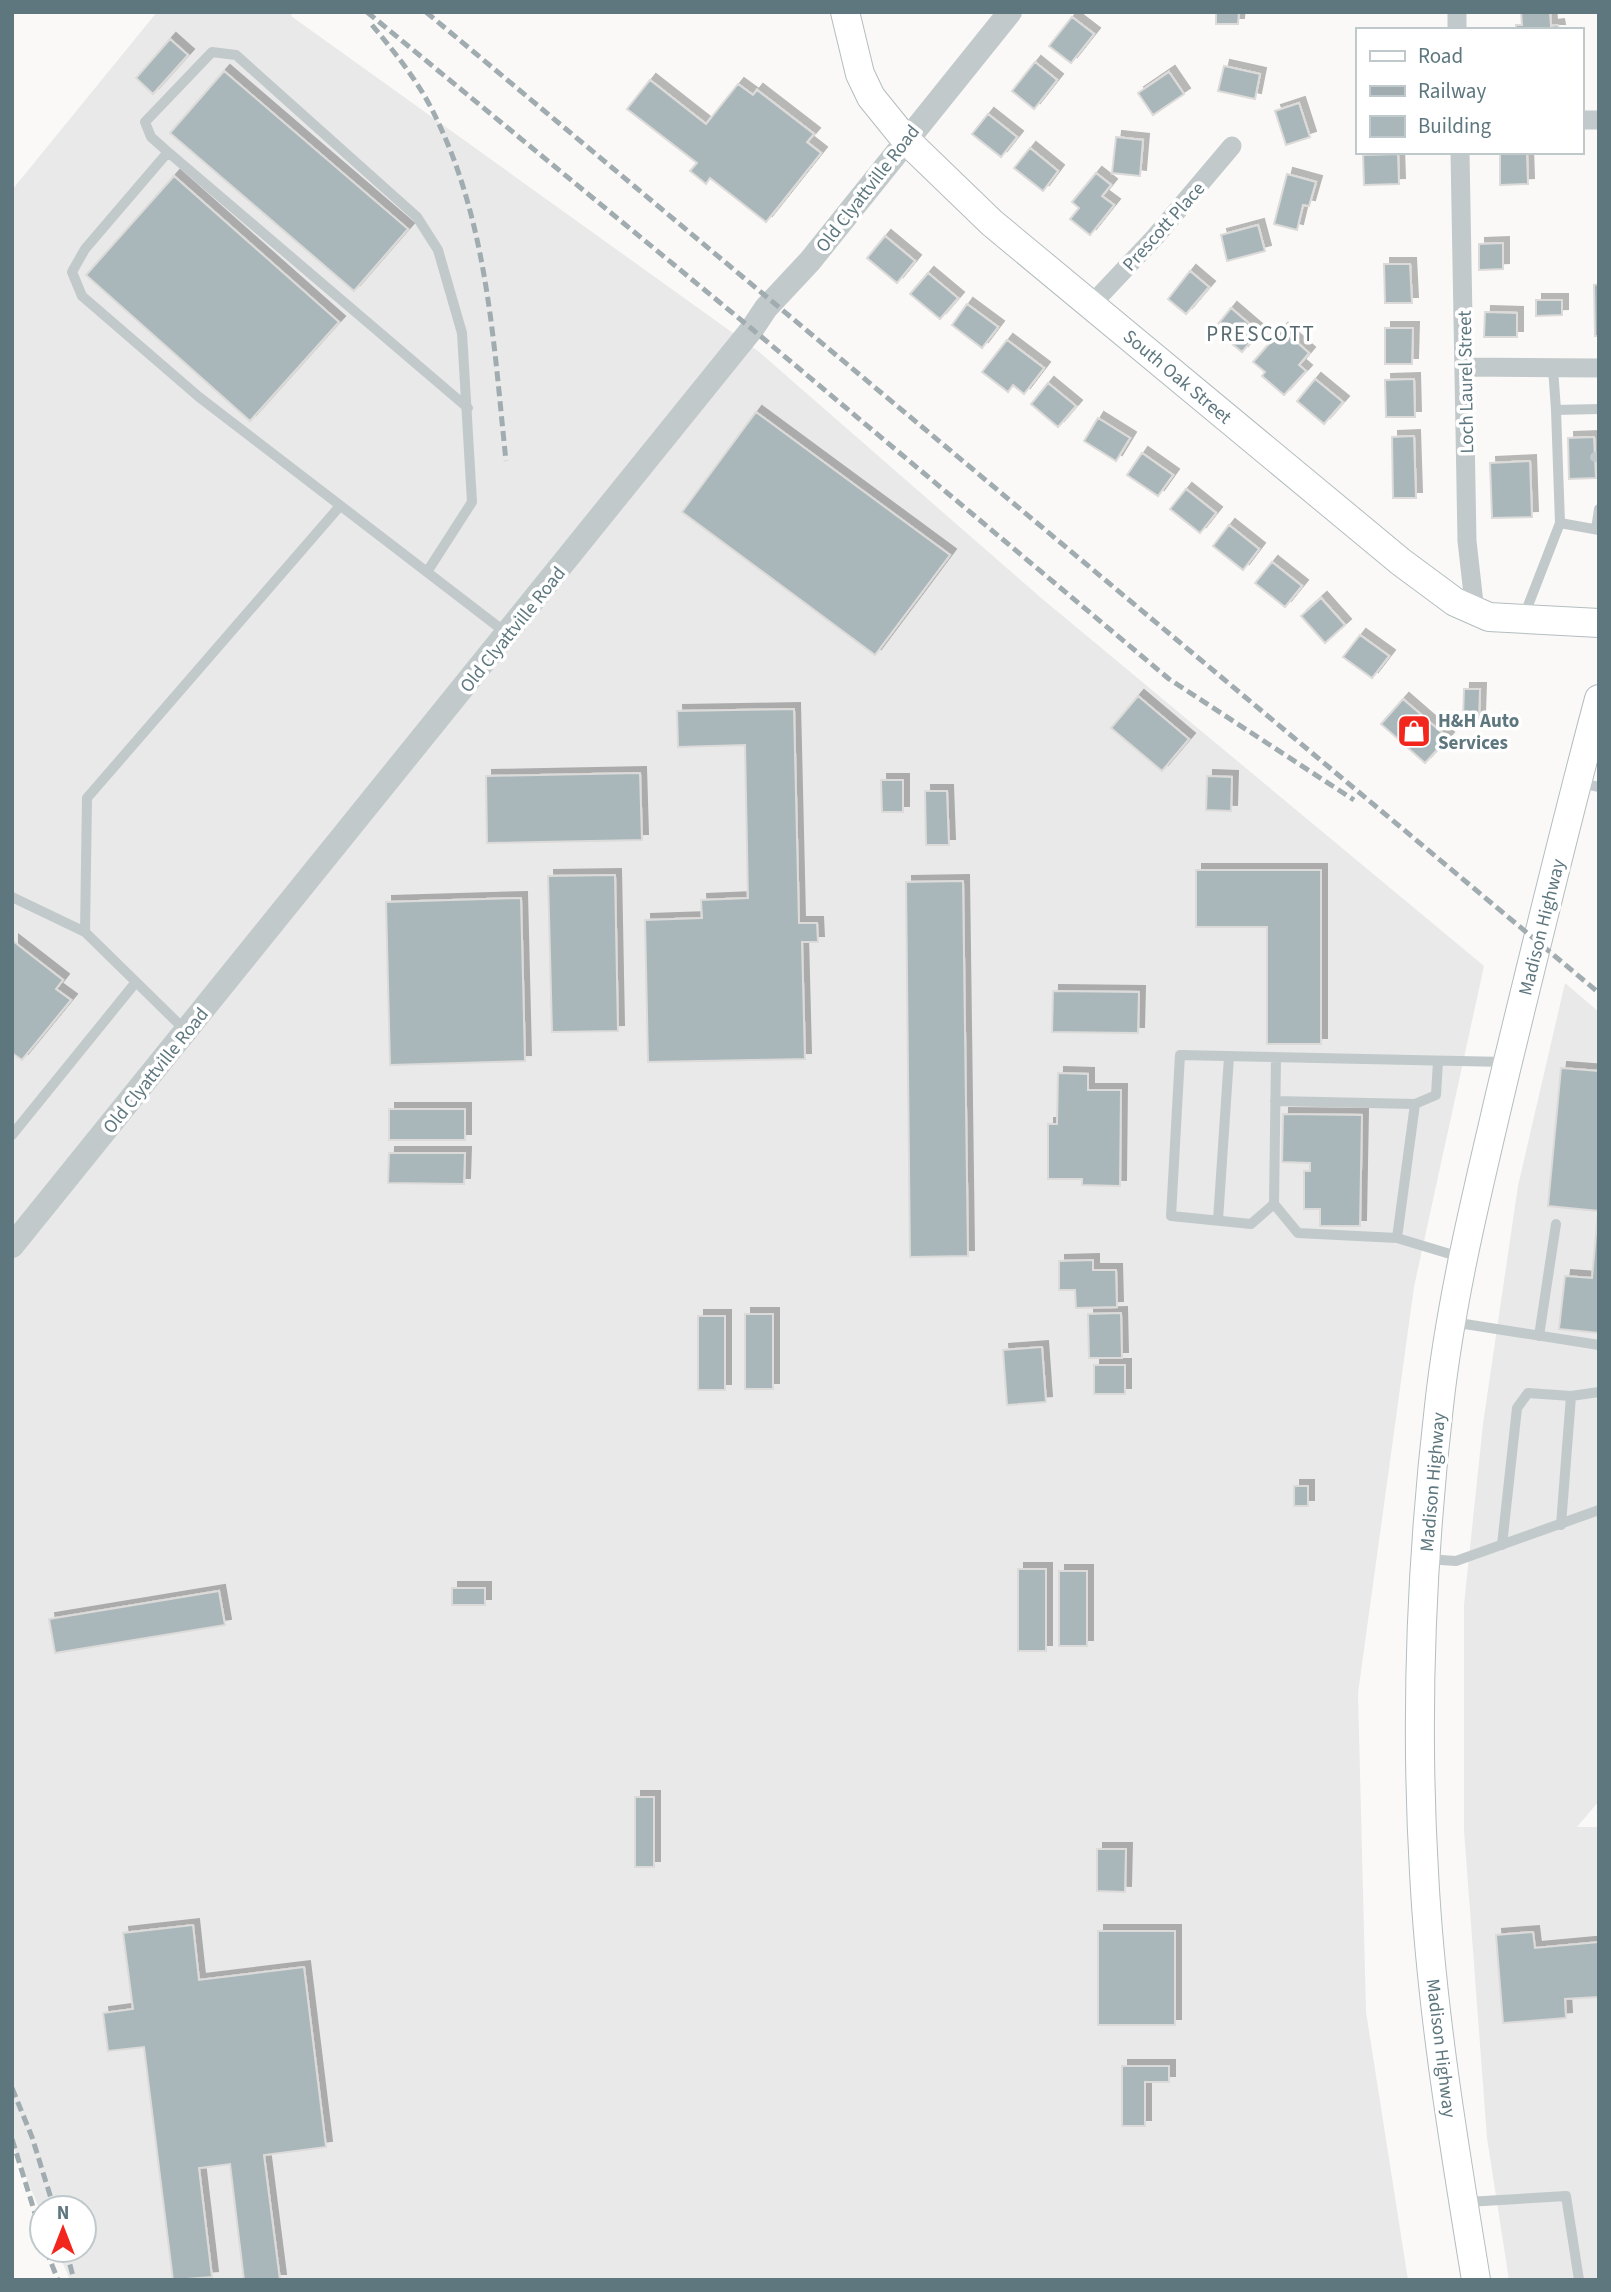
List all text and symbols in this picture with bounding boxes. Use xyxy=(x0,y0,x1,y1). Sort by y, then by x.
legend xyxy=(1356,28,1583,154)
text: Road xyxy=(1418,41,1463,71)
text: Railway xyxy=(1418,76,1486,106)
text: Building xyxy=(1418,111,1492,141)
street label: Old Clyattville Road xyxy=(810,120,927,258)
street label: Prescott Place xyxy=(1117,176,1212,278)
street label: Loch Laurel Street xyxy=(1452,310,1481,454)
district label: PRESCOTT xyxy=(1206,319,1316,349)
street label: South Oak Street xyxy=(1117,324,1238,431)
street label: Old Clyattville Road xyxy=(454,561,572,699)
place label: H&H Auto Services xyxy=(1438,708,1519,757)
shop icon: H&H Auto Services xyxy=(1395,712,1433,750)
street label: Madison Highway xyxy=(1512,856,1573,999)
street label: Old Clyattville Road xyxy=(97,1002,215,1140)
street label: Madison Highway xyxy=(1414,1411,1453,1553)
street label: Madison Highway xyxy=(1419,1977,1462,2119)
north arrow xyxy=(28,2194,98,2264)
text: N xyxy=(57,2200,69,2227)

